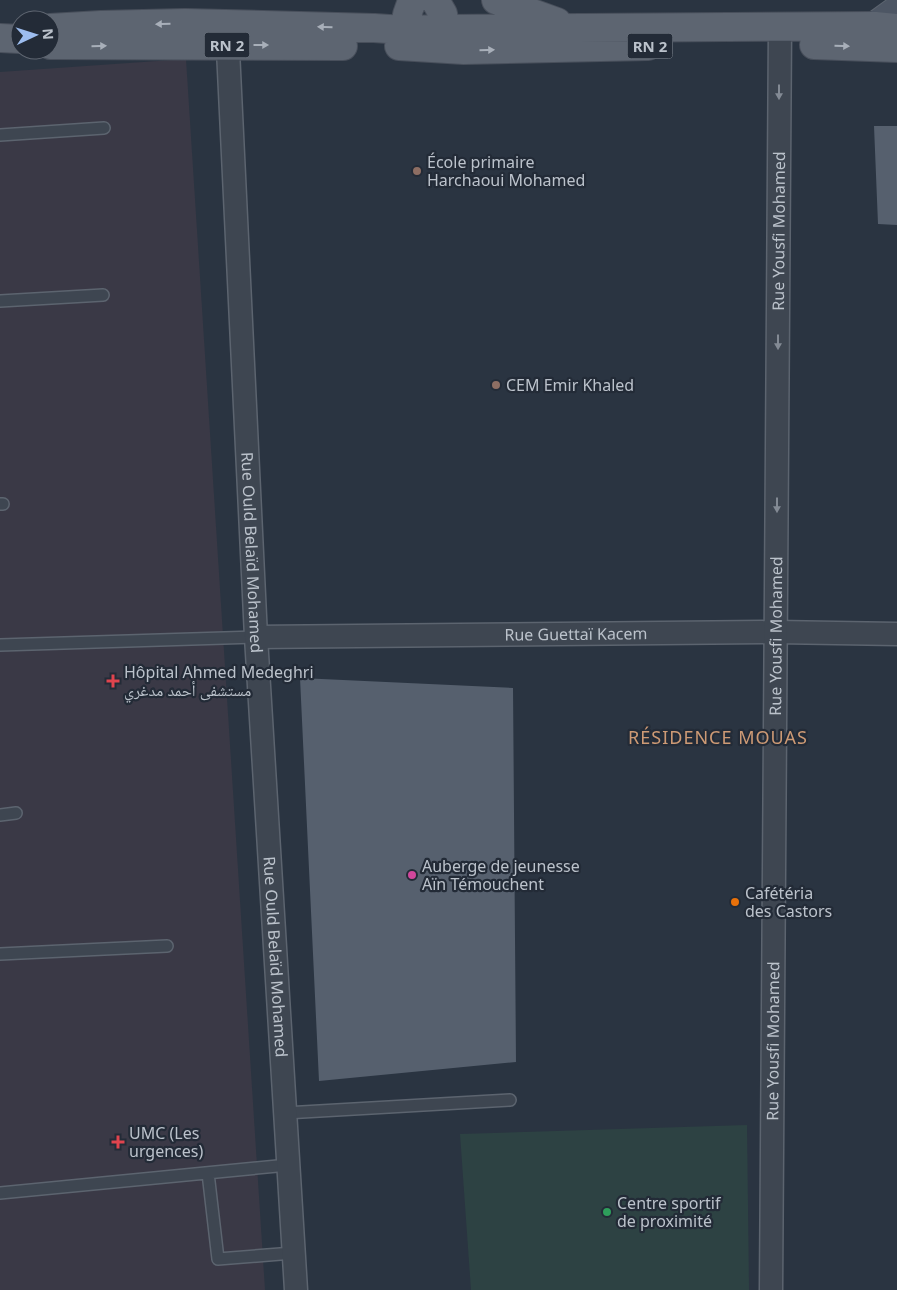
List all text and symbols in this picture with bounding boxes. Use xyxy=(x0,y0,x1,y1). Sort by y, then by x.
north arrow xyxy=(10,10,60,60)
one-way arrow xyxy=(155,20,171,28)
one-way arrow xyxy=(317,23,333,31)
text: N xyxy=(39,28,58,40)
road number: RN 2 xyxy=(204,32,250,58)
road number: RN 2 xyxy=(628,34,672,58)
one-way arrow xyxy=(253,41,269,49)
one-way arrow xyxy=(91,42,107,50)
one-way arrow xyxy=(835,42,851,50)
one-way arrow xyxy=(480,46,496,54)
one-way arrow xyxy=(775,84,783,100)
place label: École primaire Harchaoui Mohamed xyxy=(427,151,585,191)
street label: Rue Yousfi Mohamed xyxy=(767,151,790,311)
marker: École primaire Harchaoui Mohamed xyxy=(411,165,423,177)
one-way arrow xyxy=(774,334,782,350)
place label: CEM Emir Khaled xyxy=(506,374,634,396)
marker: CEM Emir Khaled xyxy=(490,379,502,391)
street label: Rue Ould Belaïd Mohamed xyxy=(236,451,268,654)
one-way arrow xyxy=(773,497,781,513)
street label: Rue Yousfi Mohamed xyxy=(764,556,787,716)
street label: Rue Guettaï Kacem xyxy=(504,622,648,646)
place label: Hôpital Ahmed Medeghri مستشفى أحمد مدغري xyxy=(124,661,314,703)
marker: Hôpital Ahmed Medeghri مستشفى أحمد مدغري xyxy=(106,674,120,688)
district label: RÉSIDENCE MOUAS xyxy=(628,725,808,749)
place label: Auberge de jeunesse Aïn Témouchent xyxy=(422,855,580,895)
street label: Rue Ould Belaïd Mohamed xyxy=(258,856,293,1058)
marker: Auberge de jeunesse Aïn Témouchent xyxy=(406,869,418,881)
place label: Cafétéria des Castors xyxy=(745,882,832,922)
marker: Cafétéria des Castors xyxy=(729,896,741,908)
street label: Rue Yousfi Mohamed xyxy=(761,961,784,1121)
place label: UMC (Les urgences) xyxy=(129,1122,203,1162)
marker: UMC (Les urgences) xyxy=(111,1135,125,1149)
place label: Centre sportif de proximité xyxy=(617,1192,722,1232)
marker: Centre sportif de proximité xyxy=(601,1206,613,1218)

